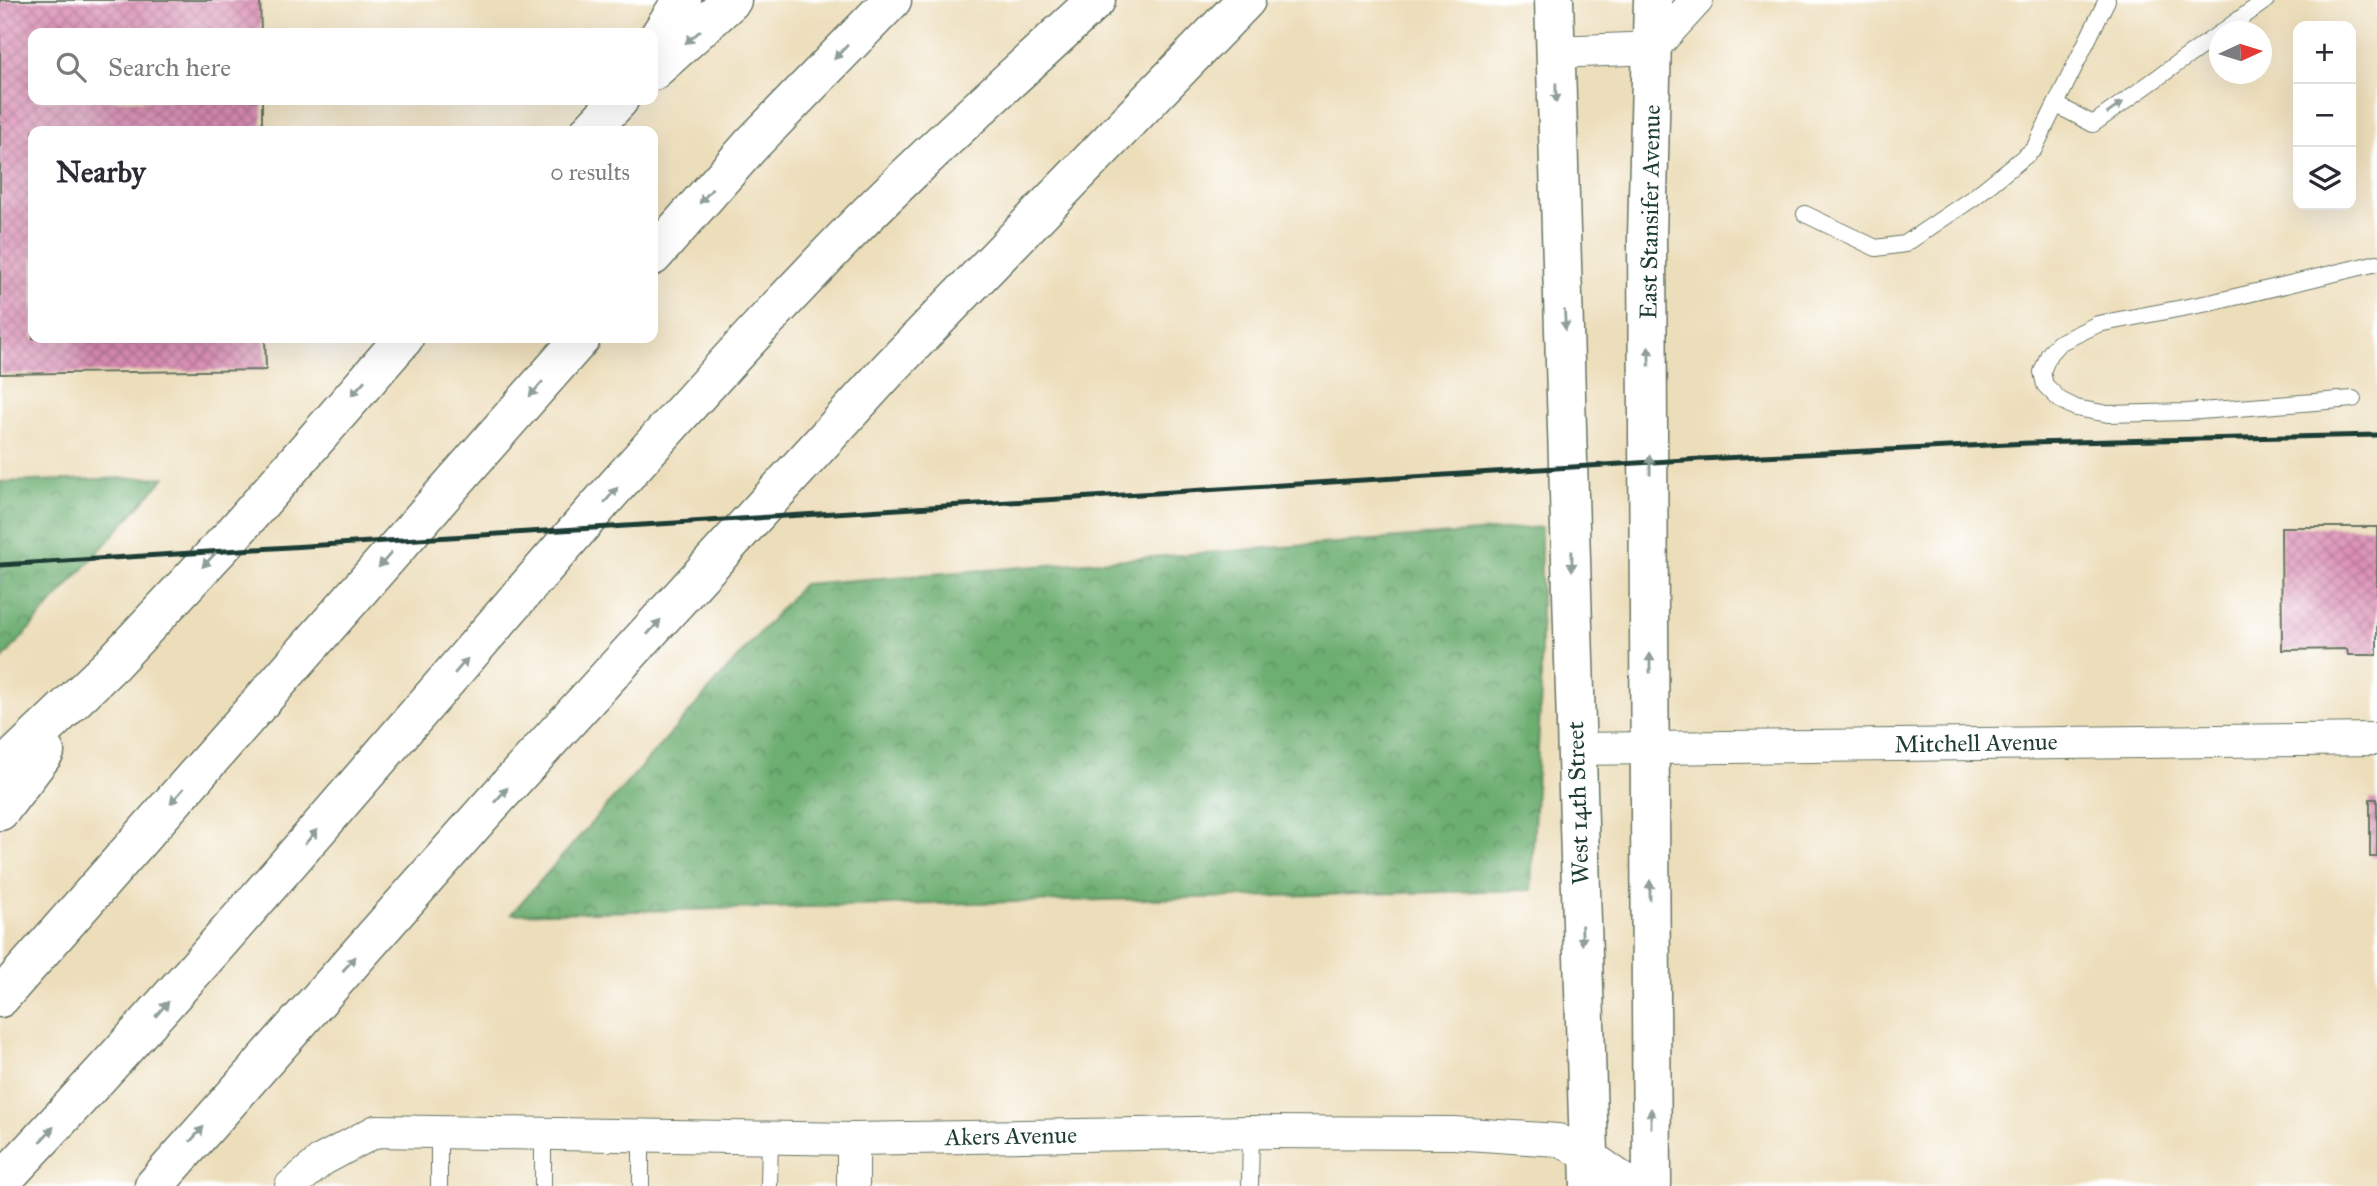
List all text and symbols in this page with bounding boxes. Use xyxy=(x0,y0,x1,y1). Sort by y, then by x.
north arrow xyxy=(2209,21,2272,84)
map controls xyxy=(2293,21,2356,210)
button: + xyxy=(2293,21,2356,84)
search box xyxy=(28,28,658,105)
one-way arrow xyxy=(685,29,702,44)
one-way arrow xyxy=(833,43,850,60)
icon: search xyxy=(52,48,90,86)
text: Search here xyxy=(108,51,231,83)
one-way arrow xyxy=(1550,82,1562,104)
button: − xyxy=(2293,84,2356,147)
one-way arrow xyxy=(2106,101,2124,115)
street label: East Stansifer Avenue xyxy=(1633,104,1667,320)
button: layers xyxy=(2293,147,2356,210)
text: Nearby xyxy=(56,154,146,190)
text: 0 results xyxy=(550,158,630,186)
one-way arrow xyxy=(699,188,714,205)
one-way arrow xyxy=(1559,309,1570,331)
one-way arrow xyxy=(1643,345,1654,367)
one-way arrow xyxy=(351,380,366,397)
one-way arrow xyxy=(528,380,544,398)
one-way arrow xyxy=(1644,454,1656,476)
one-way arrow xyxy=(603,486,618,503)
one-way arrow xyxy=(1566,550,1578,572)
one-way arrow xyxy=(201,551,217,568)
one-way arrow xyxy=(378,551,394,568)
one-way arrow xyxy=(646,618,662,636)
one-way arrow xyxy=(1644,652,1655,674)
one-way arrow xyxy=(453,657,469,675)
street label: West 14th Street xyxy=(1560,720,1596,885)
street label: Mitchell Avenue xyxy=(1894,727,2058,759)
one-way arrow xyxy=(493,786,509,804)
one-way arrow xyxy=(169,787,185,805)
one-way arrow xyxy=(303,829,318,846)
one-way arrow xyxy=(1644,879,1656,901)
one-way arrow xyxy=(1576,924,1587,946)
one-way arrow xyxy=(341,955,357,973)
one-way arrow xyxy=(154,1000,170,1018)
one-way arrow xyxy=(1645,1107,1657,1129)
street label: Akers Avenue xyxy=(944,1120,1077,1152)
one-way arrow xyxy=(39,1125,55,1143)
one-way arrow xyxy=(189,1126,205,1143)

